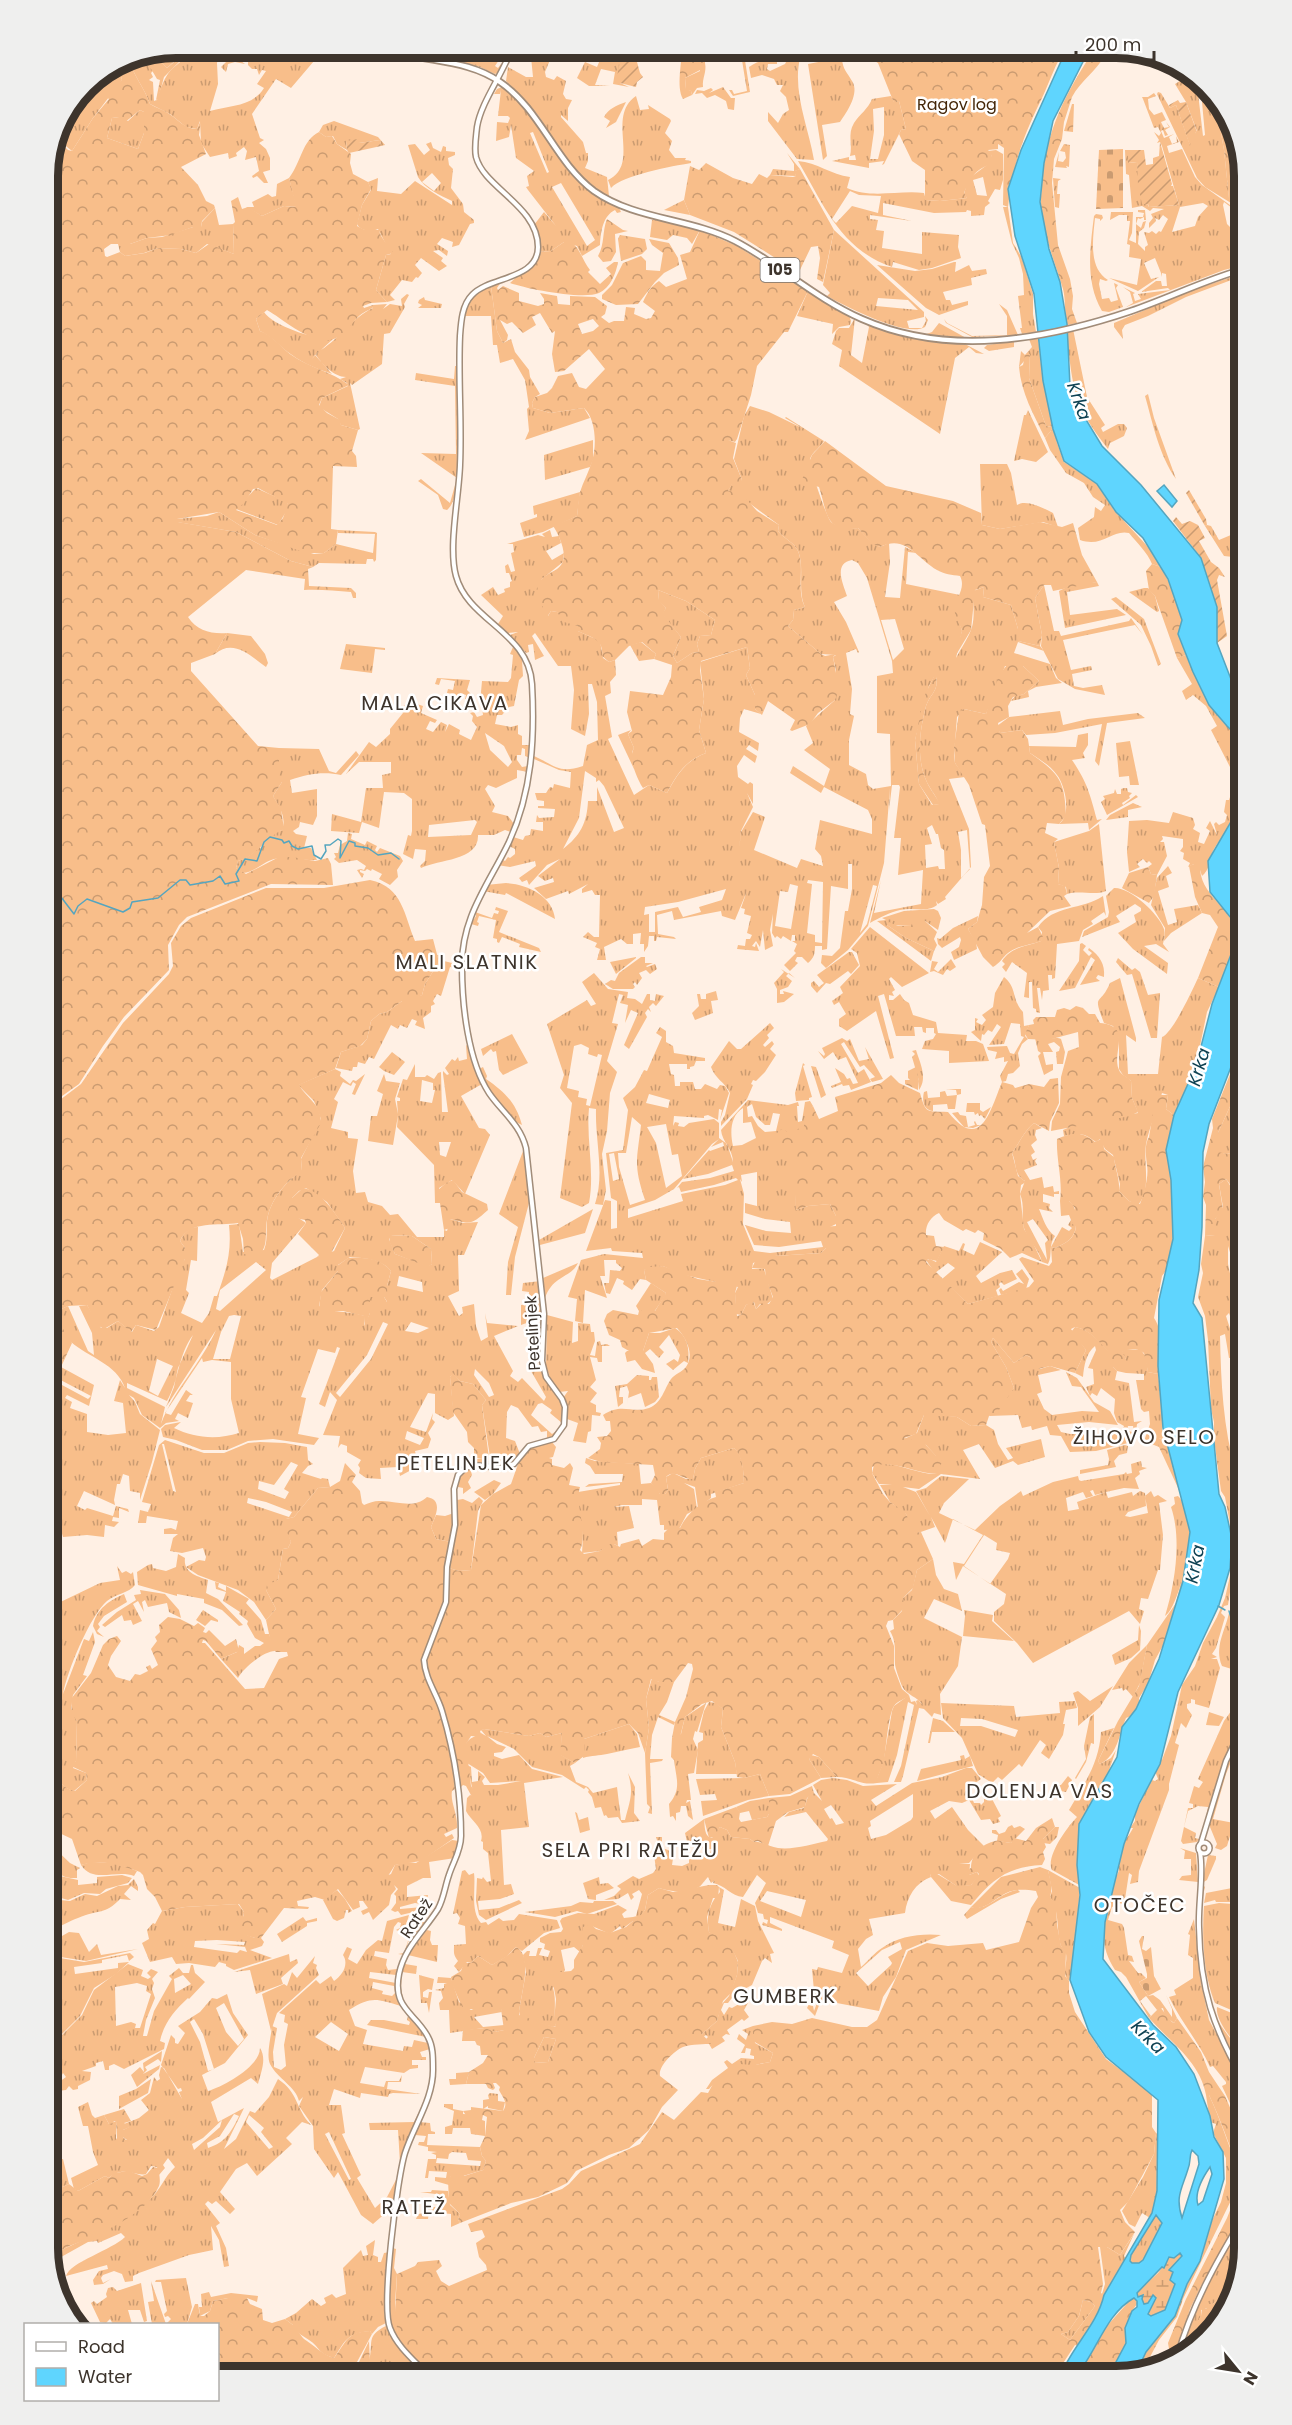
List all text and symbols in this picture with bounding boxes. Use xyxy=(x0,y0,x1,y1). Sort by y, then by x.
scale bar xyxy=(1076,24,1154,62)
text: 200 m xyxy=(1085,32,1141,57)
park label: Ragov log xyxy=(917,93,997,116)
road number: 105 xyxy=(760,258,800,282)
water label: Krka xyxy=(1061,378,1098,423)
district label: MALA CIKAVA xyxy=(361,689,509,717)
district label: MALI SLATNIK xyxy=(395,948,539,976)
water label: Krka xyxy=(1181,1045,1216,1089)
street label: Petelinjek xyxy=(519,1294,546,1371)
district label: ŽIHOVO SELO xyxy=(1073,1423,1215,1451)
district label: PETELINJEK xyxy=(397,1449,515,1477)
water label: Krka xyxy=(1179,1542,1210,1585)
district label: DOLENJA VAS xyxy=(966,1777,1114,1805)
district label: SELA PRI RATEŽU xyxy=(542,1836,719,1864)
district label: OTOČEC xyxy=(1094,1891,1186,1919)
street label: Ratež xyxy=(395,1894,438,1943)
district label: GUMBERK xyxy=(733,1982,837,2010)
water label: Krka xyxy=(1126,2014,1171,2059)
district label: RATEŽ xyxy=(381,2193,447,2221)
legend xyxy=(24,2323,219,2401)
text: Road xyxy=(78,2334,125,2359)
north arrow xyxy=(1208,2341,1268,2401)
text: Water xyxy=(78,2364,132,2389)
text: N xyxy=(1238,2367,1264,2389)

